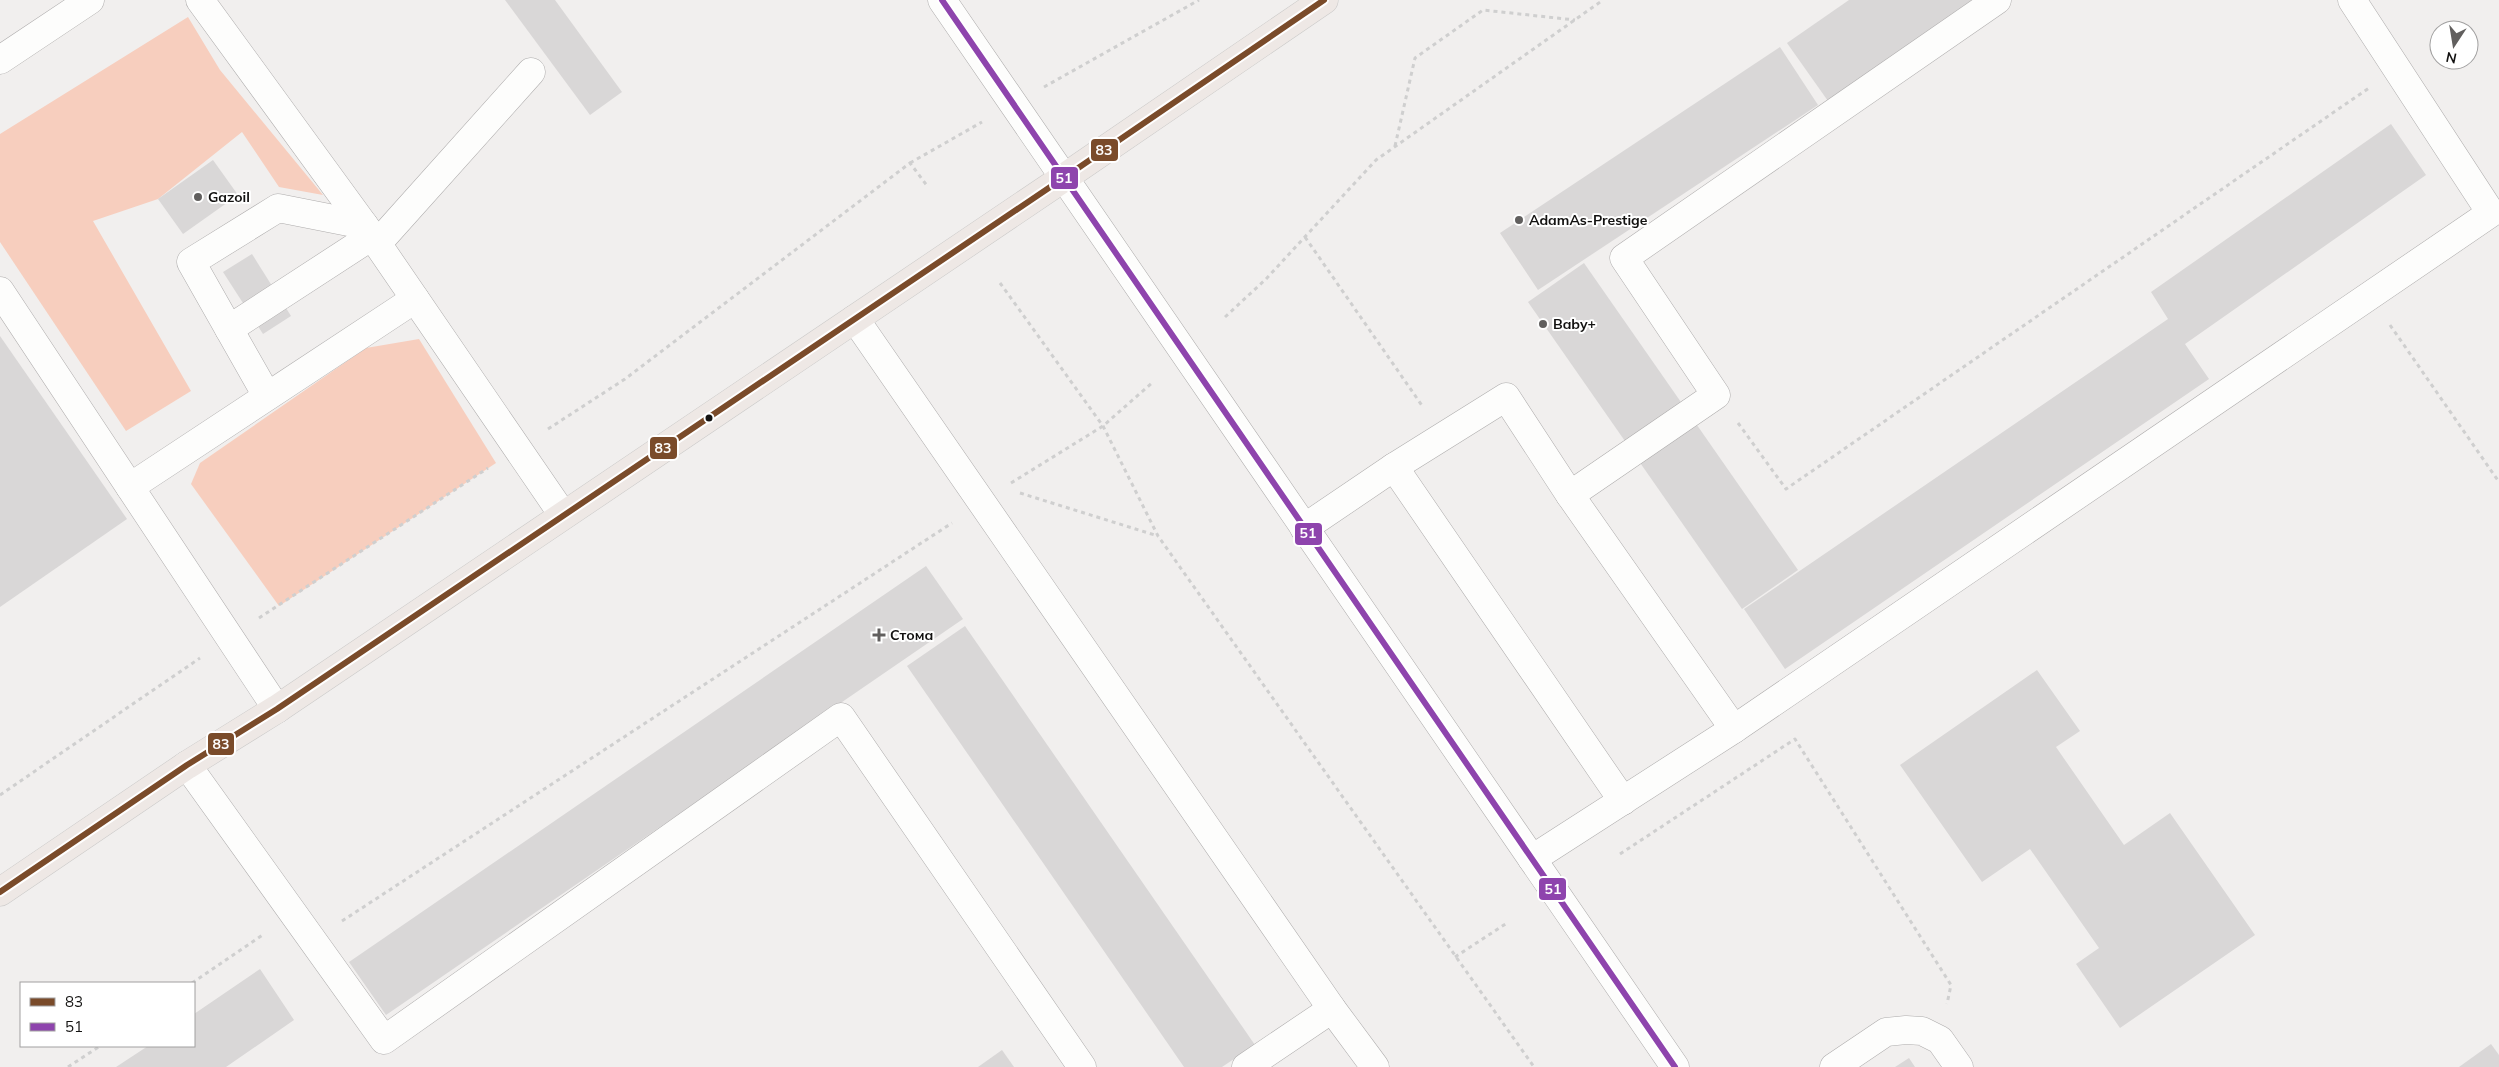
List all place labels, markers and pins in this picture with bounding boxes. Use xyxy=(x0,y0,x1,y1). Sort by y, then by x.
place label: Gazoil xyxy=(208,188,250,206)
marker: Gazoil xyxy=(192,191,204,203)
place label: AdamAs-Prestige xyxy=(1529,211,1648,229)
marker: AdamAs-Prestige xyxy=(1513,214,1525,226)
place label: Baby+ xyxy=(1553,315,1596,333)
marker: Baby+ xyxy=(1537,318,1549,330)
unlabelled marker xyxy=(704,413,714,423)
place label: Стома xyxy=(890,626,933,644)
marker: Стома xyxy=(872,628,886,642)

